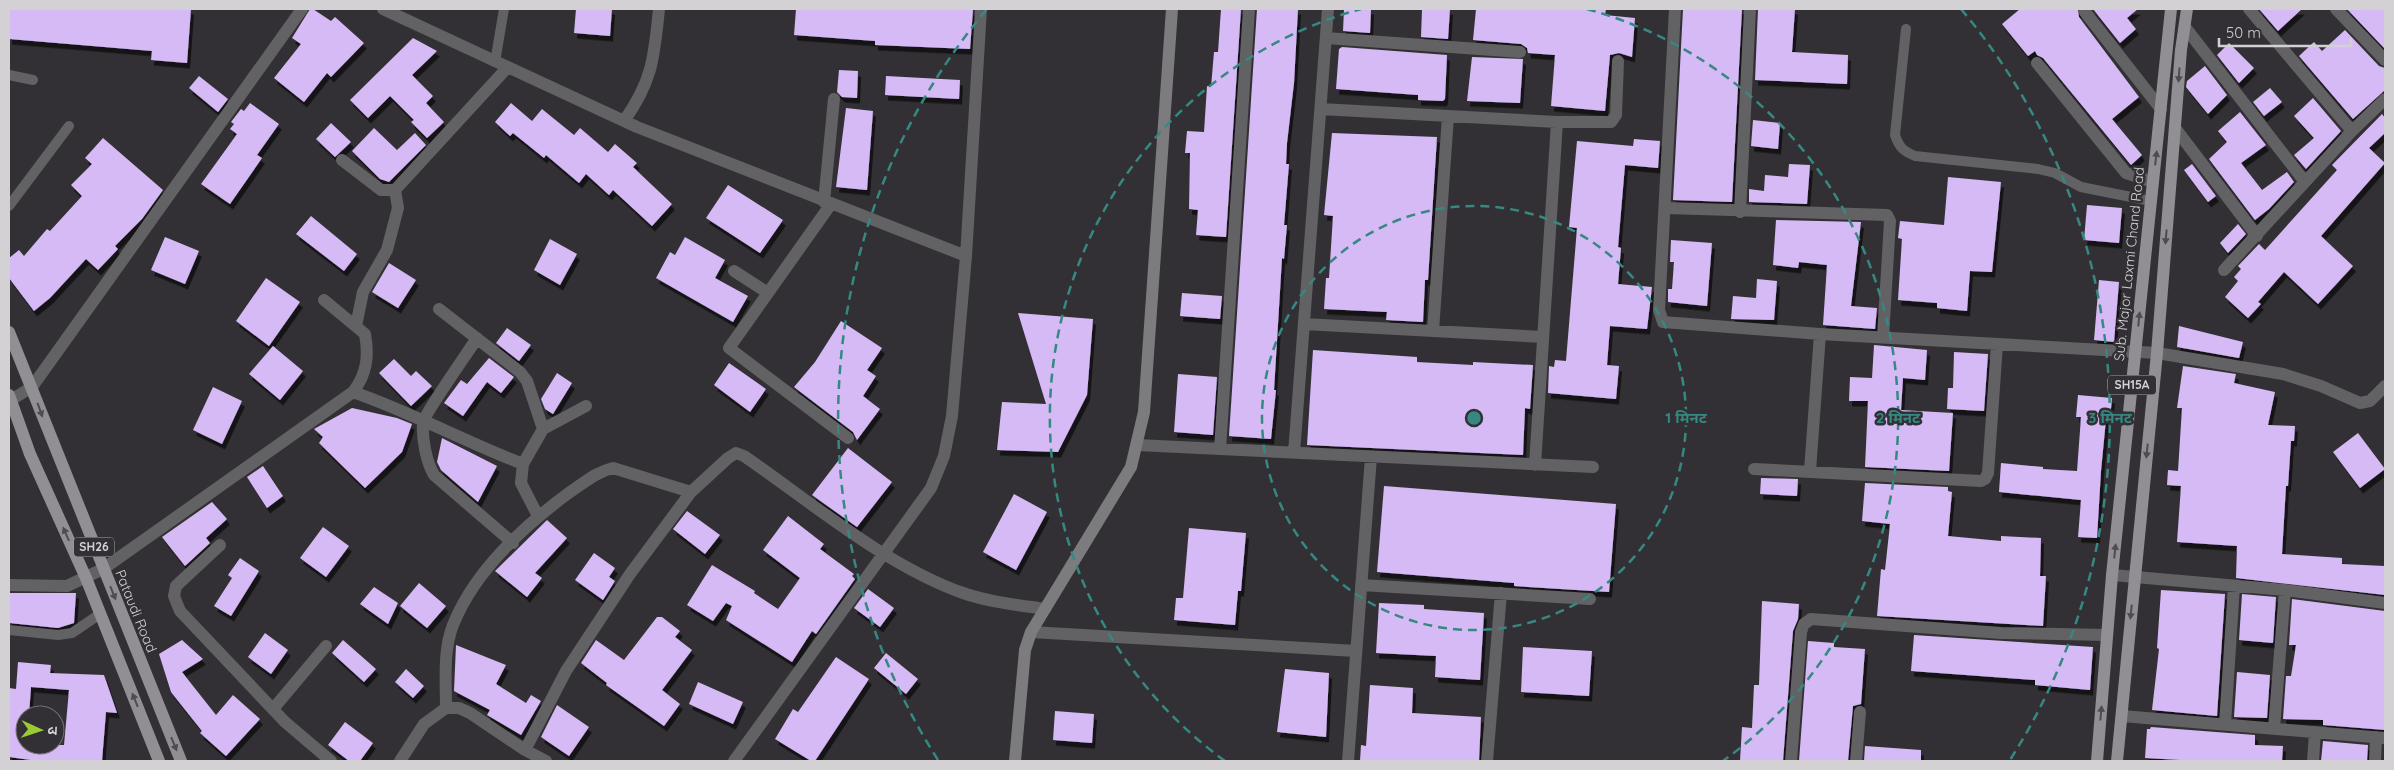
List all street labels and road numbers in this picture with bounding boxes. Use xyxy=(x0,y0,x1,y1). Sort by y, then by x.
street label: Sub. Major Laxmi Chand Road xyxy=(2110,166,2148,362)
road number: SH15A xyxy=(2108,376,2156,394)
road number: SH26 xyxy=(74,538,114,556)
street label: Pataudi Road xyxy=(111,567,161,655)

